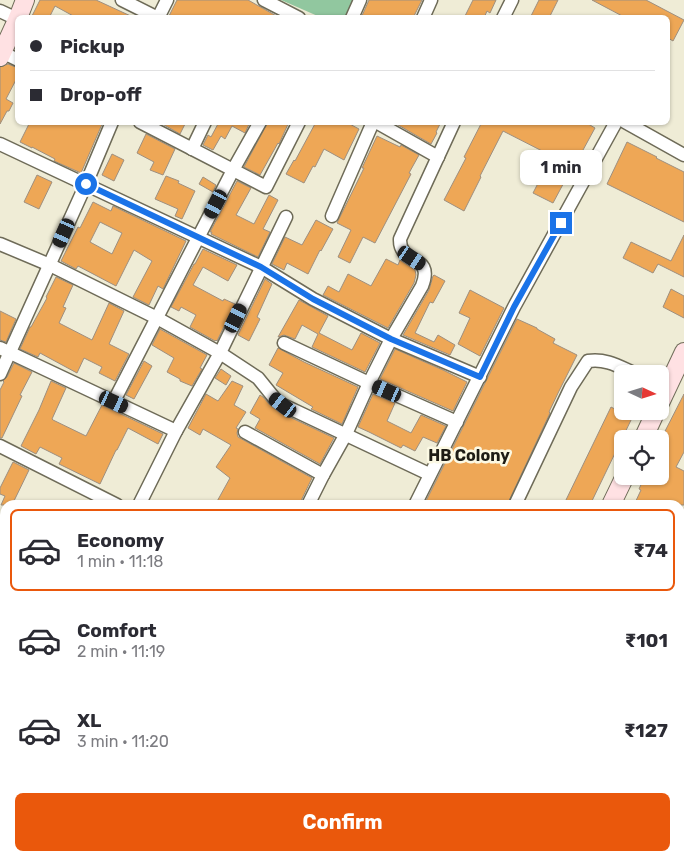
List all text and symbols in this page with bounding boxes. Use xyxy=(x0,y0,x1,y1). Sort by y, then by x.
text: Pickup xyxy=(60,35,125,58)
text: Drop-off xyxy=(60,83,142,106)
callout: 1 min xyxy=(520,150,602,186)
text: 1 min xyxy=(541,158,581,177)
route start xyxy=(75,173,97,195)
car xyxy=(202,187,229,221)
route end xyxy=(550,212,572,234)
car xyxy=(51,216,76,250)
car xyxy=(395,243,428,273)
car xyxy=(222,301,249,335)
north arrow xyxy=(614,365,669,420)
map controls xyxy=(614,365,669,485)
car xyxy=(370,378,403,404)
car xyxy=(97,389,130,415)
car xyxy=(266,390,299,420)
button: locate xyxy=(614,430,669,485)
district label: HB Colony xyxy=(428,446,510,465)
icon: car xyxy=(17,528,62,573)
text: Economy xyxy=(77,529,164,552)
text: ₹74 xyxy=(633,539,668,562)
text: 1 min · 11:18 xyxy=(77,552,164,571)
icon: car xyxy=(17,618,62,663)
text: Comfort xyxy=(77,619,157,642)
text: ₹101 xyxy=(625,629,668,652)
text: 2 min · 11:19 xyxy=(77,642,165,661)
icon: car xyxy=(17,708,62,753)
text: XL xyxy=(77,709,101,732)
text: ₹127 xyxy=(624,719,668,742)
text: 3 min · 11:20 xyxy=(77,732,169,751)
button: Confirm xyxy=(15,793,670,851)

